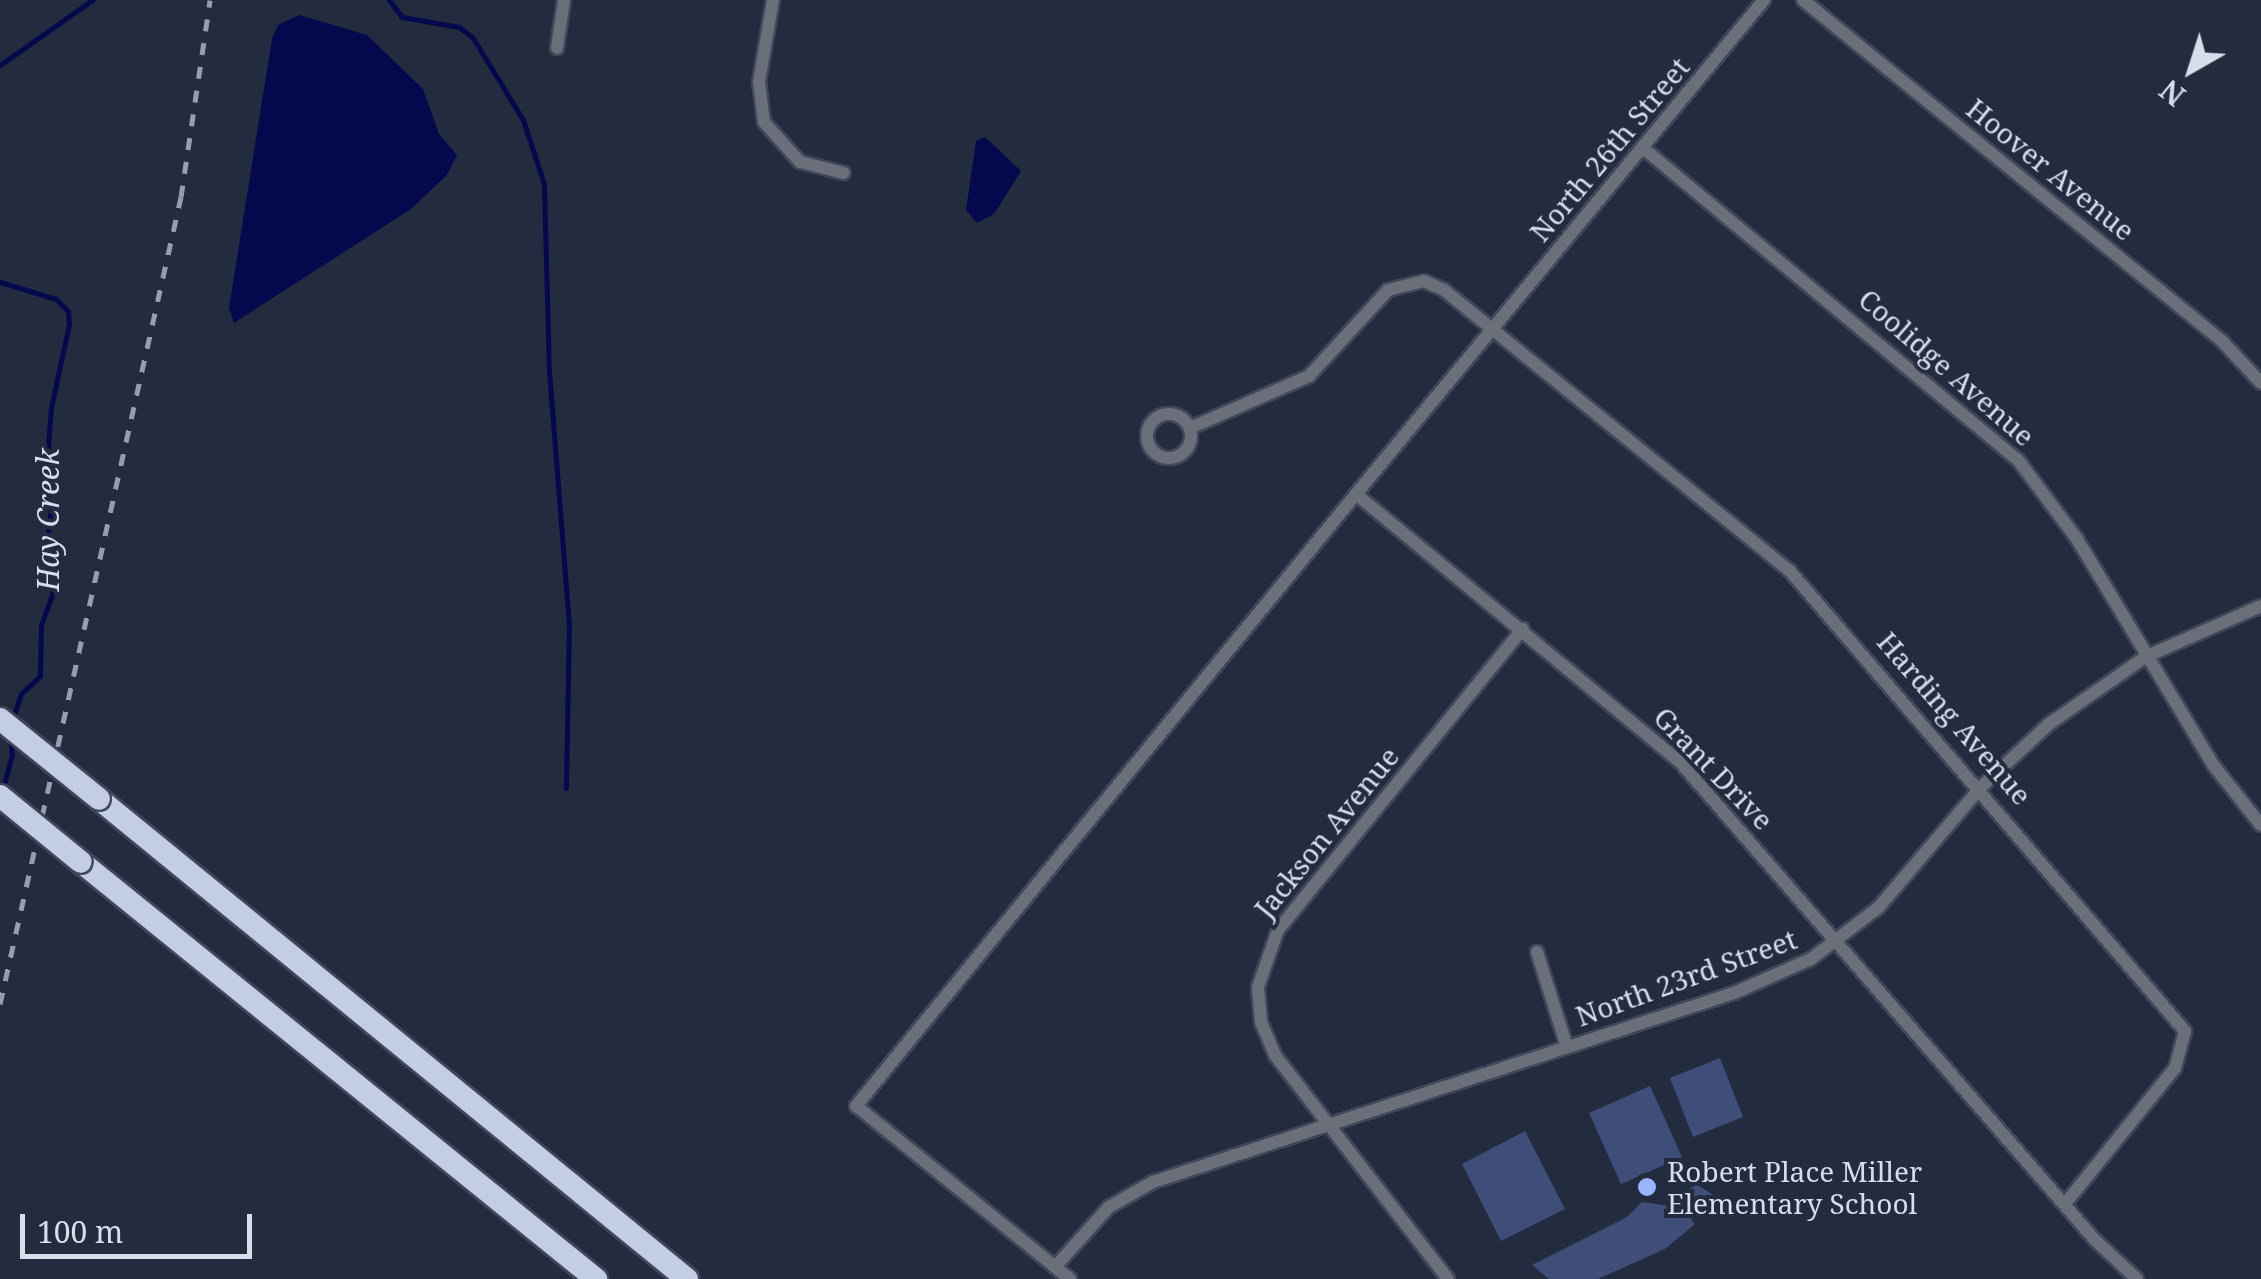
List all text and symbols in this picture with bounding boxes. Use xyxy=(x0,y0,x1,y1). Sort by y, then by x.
north arrow xyxy=(2141,20,2241,120)
street label: North 26th Street xyxy=(1522,50,1696,248)
text: N xyxy=(2152,72,2193,115)
street label: Hoover Avenue xyxy=(1960,91,2142,247)
street label: Coolidge Avenue xyxy=(1852,282,2042,452)
water label: Hay Creek xyxy=(30,448,66,592)
street label: Harding Avenue xyxy=(1871,625,2039,811)
street label: Grant Drive xyxy=(1647,700,1781,836)
street label: Jackson Avenue xyxy=(1247,740,1405,924)
street label: North 23rd Street xyxy=(1571,921,1801,1033)
place label: Robert Place Miller Elementary School xyxy=(1667,1154,1922,1220)
marker: Robert Place Miller Elementary School xyxy=(1636,1176,1658,1198)
scale bar xyxy=(25,1194,258,1256)
text: 100 m xyxy=(37,1211,123,1252)

